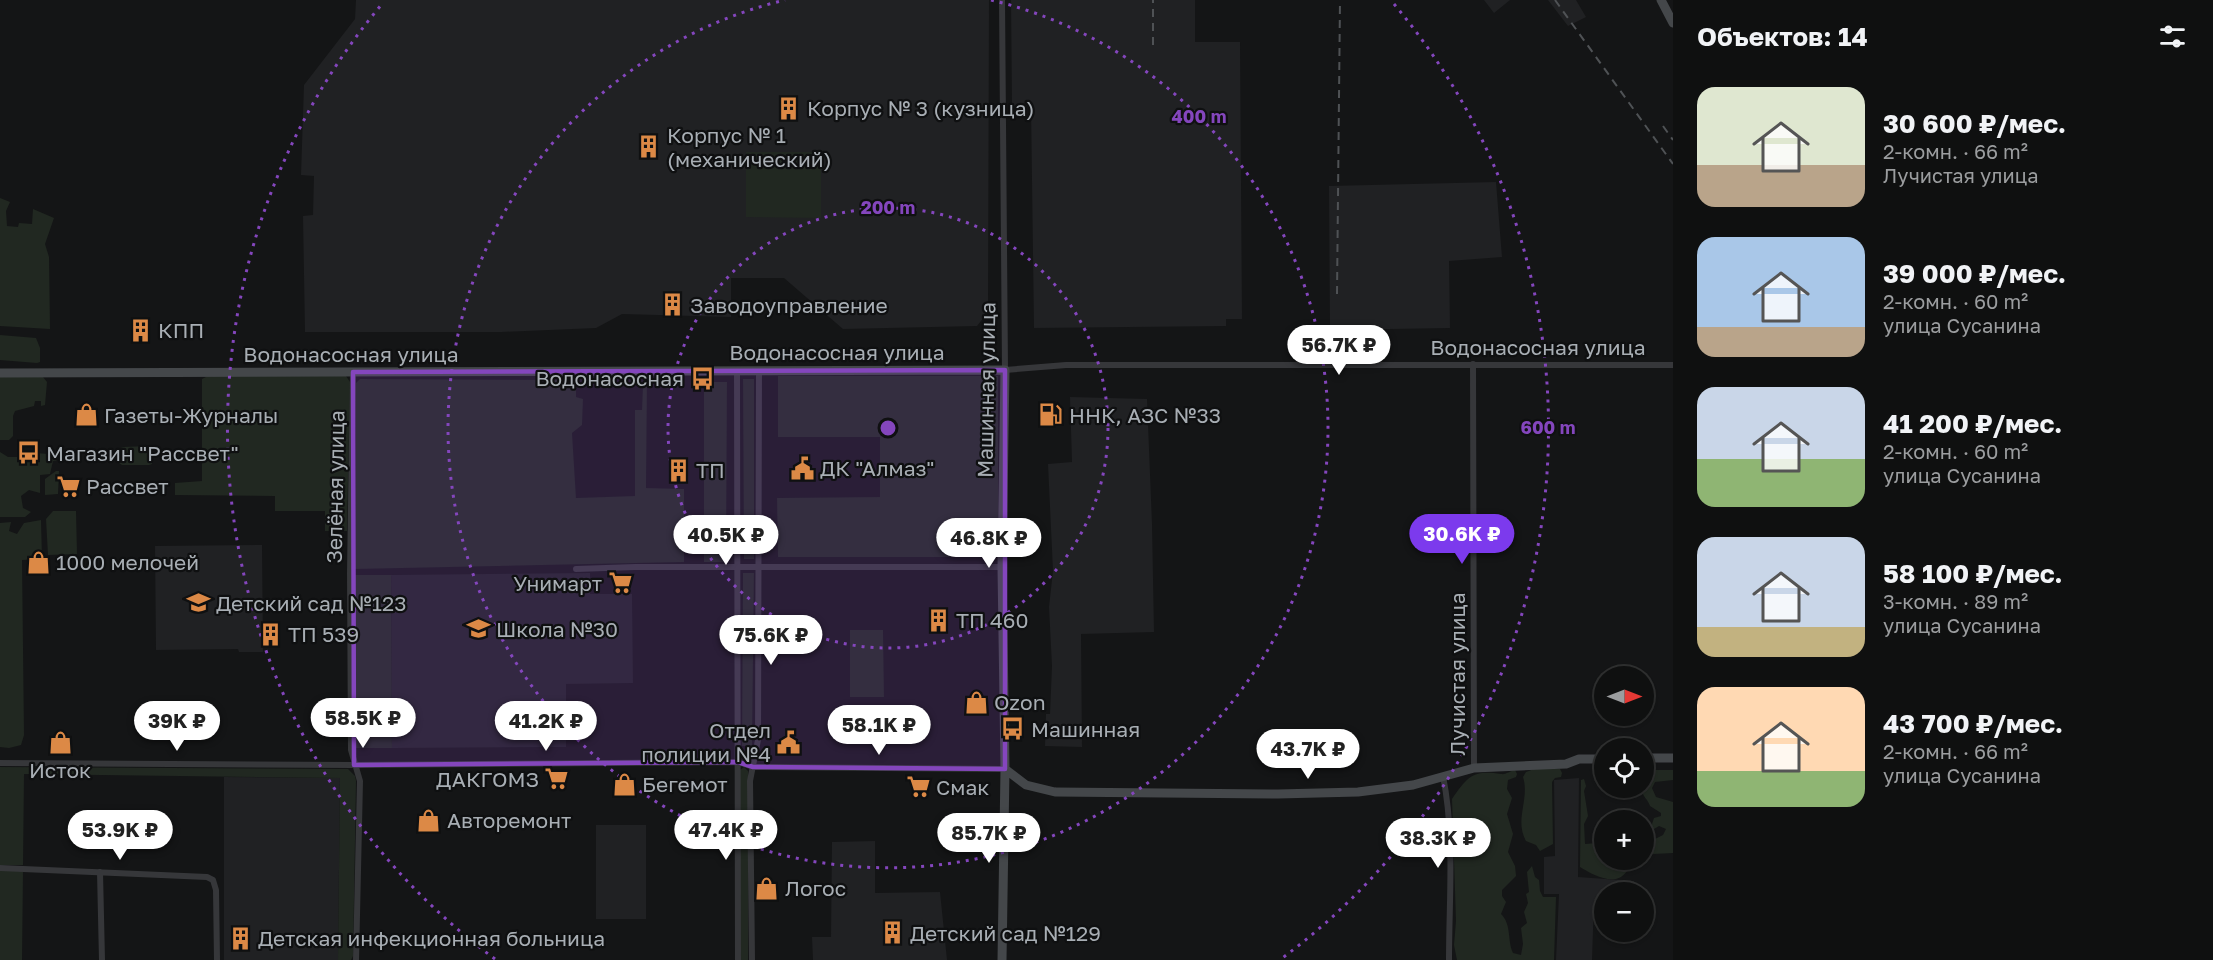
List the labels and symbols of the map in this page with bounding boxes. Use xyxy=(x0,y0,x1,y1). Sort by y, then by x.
building icon: Корпус № 3 (кузница) xyxy=(776,95,802,121)
place label: Корпус № 3 (кузница) xyxy=(807,95,1035,121)
text: 400 m xyxy=(1172,105,1226,127)
place label: Корпус № 1 (механический) xyxy=(667,122,832,172)
building icon: Корпус № 1 (механический) xyxy=(636,134,662,160)
text: 200 m xyxy=(861,196,915,218)
building icon: Заводоуправление xyxy=(659,292,685,318)
place label: Заводоуправление xyxy=(690,292,888,318)
street label: Машинная улица xyxy=(971,302,1001,478)
building icon: КПП xyxy=(127,317,153,343)
place label: КПП xyxy=(158,317,204,343)
pin: 56.7K ₽ xyxy=(1284,325,1394,376)
street label: Водонасосная улица xyxy=(1430,334,1646,360)
street label: Водонасосная улица xyxy=(729,339,945,365)
street label: Водонасосная улица xyxy=(243,341,459,367)
place label: Водонасосная xyxy=(535,365,684,391)
bus stop icon: Водонасосная xyxy=(689,365,715,391)
shop icon: Газеты-Журналы xyxy=(73,402,99,428)
place label: Газеты-Журналы xyxy=(104,402,278,428)
fuel station icon: ННК, АЗС №33 xyxy=(1038,402,1064,428)
place label: ННК, АЗС №33 xyxy=(1069,402,1221,428)
street label: Зелёная улица xyxy=(321,410,349,564)
text: 600 m xyxy=(1520,416,1576,438)
centre of rings xyxy=(878,418,898,438)
bus stop icon: Магазин "Рассвет" xyxy=(15,440,41,466)
place label: Магазин "Рассвет" xyxy=(46,440,239,466)
public building icon: ДК "Алмаз" xyxy=(789,455,815,481)
place label: ДК "Алмаз" xyxy=(820,455,935,481)
building icon: ТП xyxy=(665,457,691,483)
place label: ТП xyxy=(696,457,725,483)
supermarket icon: Рассвет xyxy=(55,473,81,499)
place label: Рассвет xyxy=(86,473,169,499)
pin: 30.6K ₽ xyxy=(1407,514,1517,565)
pin: 40.5K ₽ xyxy=(671,515,781,566)
pin: 46.8K ₽ xyxy=(934,518,1044,569)
shop icon: 1000 мелочей xyxy=(25,549,51,575)
place label: 1000 мелочей xyxy=(56,549,199,575)
place label: Унимарт xyxy=(513,570,602,596)
supermarket icon: Унимарт xyxy=(607,570,633,596)
school or university icon: Детский сад №123 xyxy=(185,590,211,616)
place label: Детский сад №123 xyxy=(216,590,406,616)
street label: Лучистая улица xyxy=(1444,592,1470,756)
building icon: ТП 460 xyxy=(925,607,951,633)
place label: ТП 460 xyxy=(956,607,1029,633)
pin: 75.6K ₽ xyxy=(716,615,826,666)
school or university icon: Школа №30 xyxy=(465,616,491,642)
place label: Школа №30 xyxy=(496,616,618,642)
building icon: ТП 539 xyxy=(257,621,283,647)
place label: ТП 539 xyxy=(288,621,359,647)
north arrow xyxy=(1594,666,1654,726)
shop icon: Ozon xyxy=(963,689,989,715)
place label: Ozon xyxy=(994,689,1046,715)
pin: 58.5K ₽ xyxy=(308,698,418,749)
pin: 39K ₽ xyxy=(135,701,219,752)
pin: 41.2K ₽ xyxy=(491,701,601,752)
pin: 58.1K ₽ xyxy=(824,705,934,756)
bus stop icon: Машинная xyxy=(1000,716,1026,742)
place label: Машинная xyxy=(1031,716,1140,742)
place label: Отдел полиции №4 xyxy=(641,717,771,767)
shop icon: Исток xyxy=(47,729,73,755)
public building icon: Отдел полиции №4 xyxy=(776,729,802,755)
pin: 43.7K ₽ xyxy=(1253,729,1363,780)
place label: Исток xyxy=(29,757,91,783)
place label: ДАКГОМЗ xyxy=(436,766,539,792)
supermarket icon: ДАКГОМЗ xyxy=(544,766,570,792)
shop icon: Бегемот xyxy=(611,771,637,797)
place label: Бегемот xyxy=(642,771,728,797)
supermarket icon: Смак xyxy=(905,774,931,800)
place label: Смак xyxy=(936,774,989,800)
shop icon: Авторемонт xyxy=(416,807,442,833)
place label: Авторемонт xyxy=(447,807,571,833)
pin: 53.9K ₽ xyxy=(65,810,175,861)
pin: 47.4K ₽ xyxy=(671,810,781,861)
pin: 85.7K ₽ xyxy=(934,813,1044,864)
pin: 38.3K ₽ xyxy=(1383,818,1493,869)
shop icon: Логос xyxy=(754,875,780,901)
place label: Логос xyxy=(785,875,846,901)
building icon: Детский сад №129 xyxy=(879,920,905,946)
place label: Детский сад №129 xyxy=(910,920,1101,946)
building icon: Детская инфекционная больница xyxy=(227,925,253,951)
place label: Детская инфекционная больница xyxy=(258,925,605,951)

